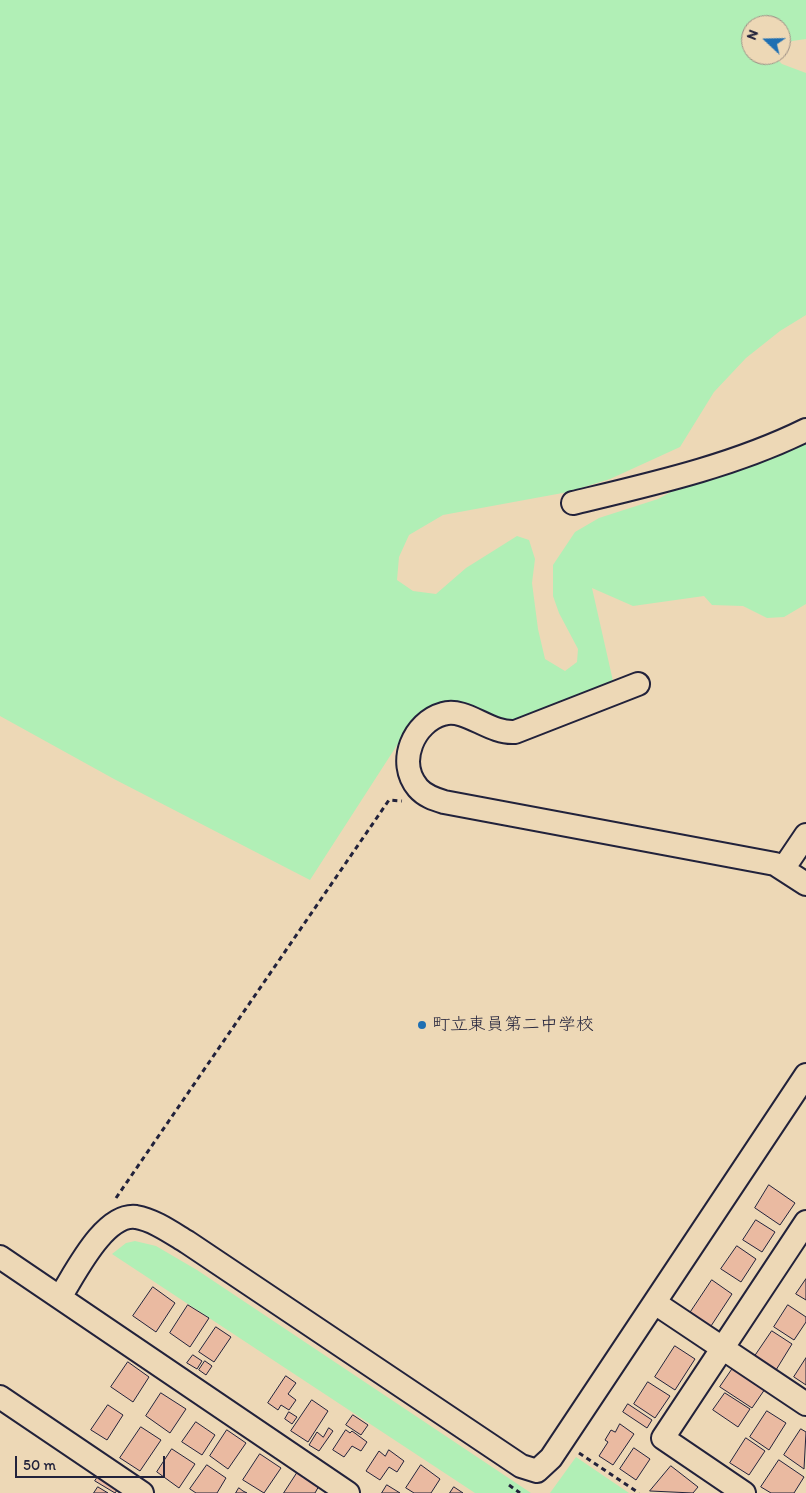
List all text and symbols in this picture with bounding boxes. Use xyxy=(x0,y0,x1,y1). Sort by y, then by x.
north arrow xyxy=(741,15,791,65)
text: N xyxy=(743,27,762,42)
place label: 町立東員第二中学校 xyxy=(432,1014,594,1036)
marker: 町立東員第二中学校 xyxy=(416,1019,428,1031)
scale bar xyxy=(18,1446,168,1478)
text: 50 m xyxy=(23,1456,56,1474)

